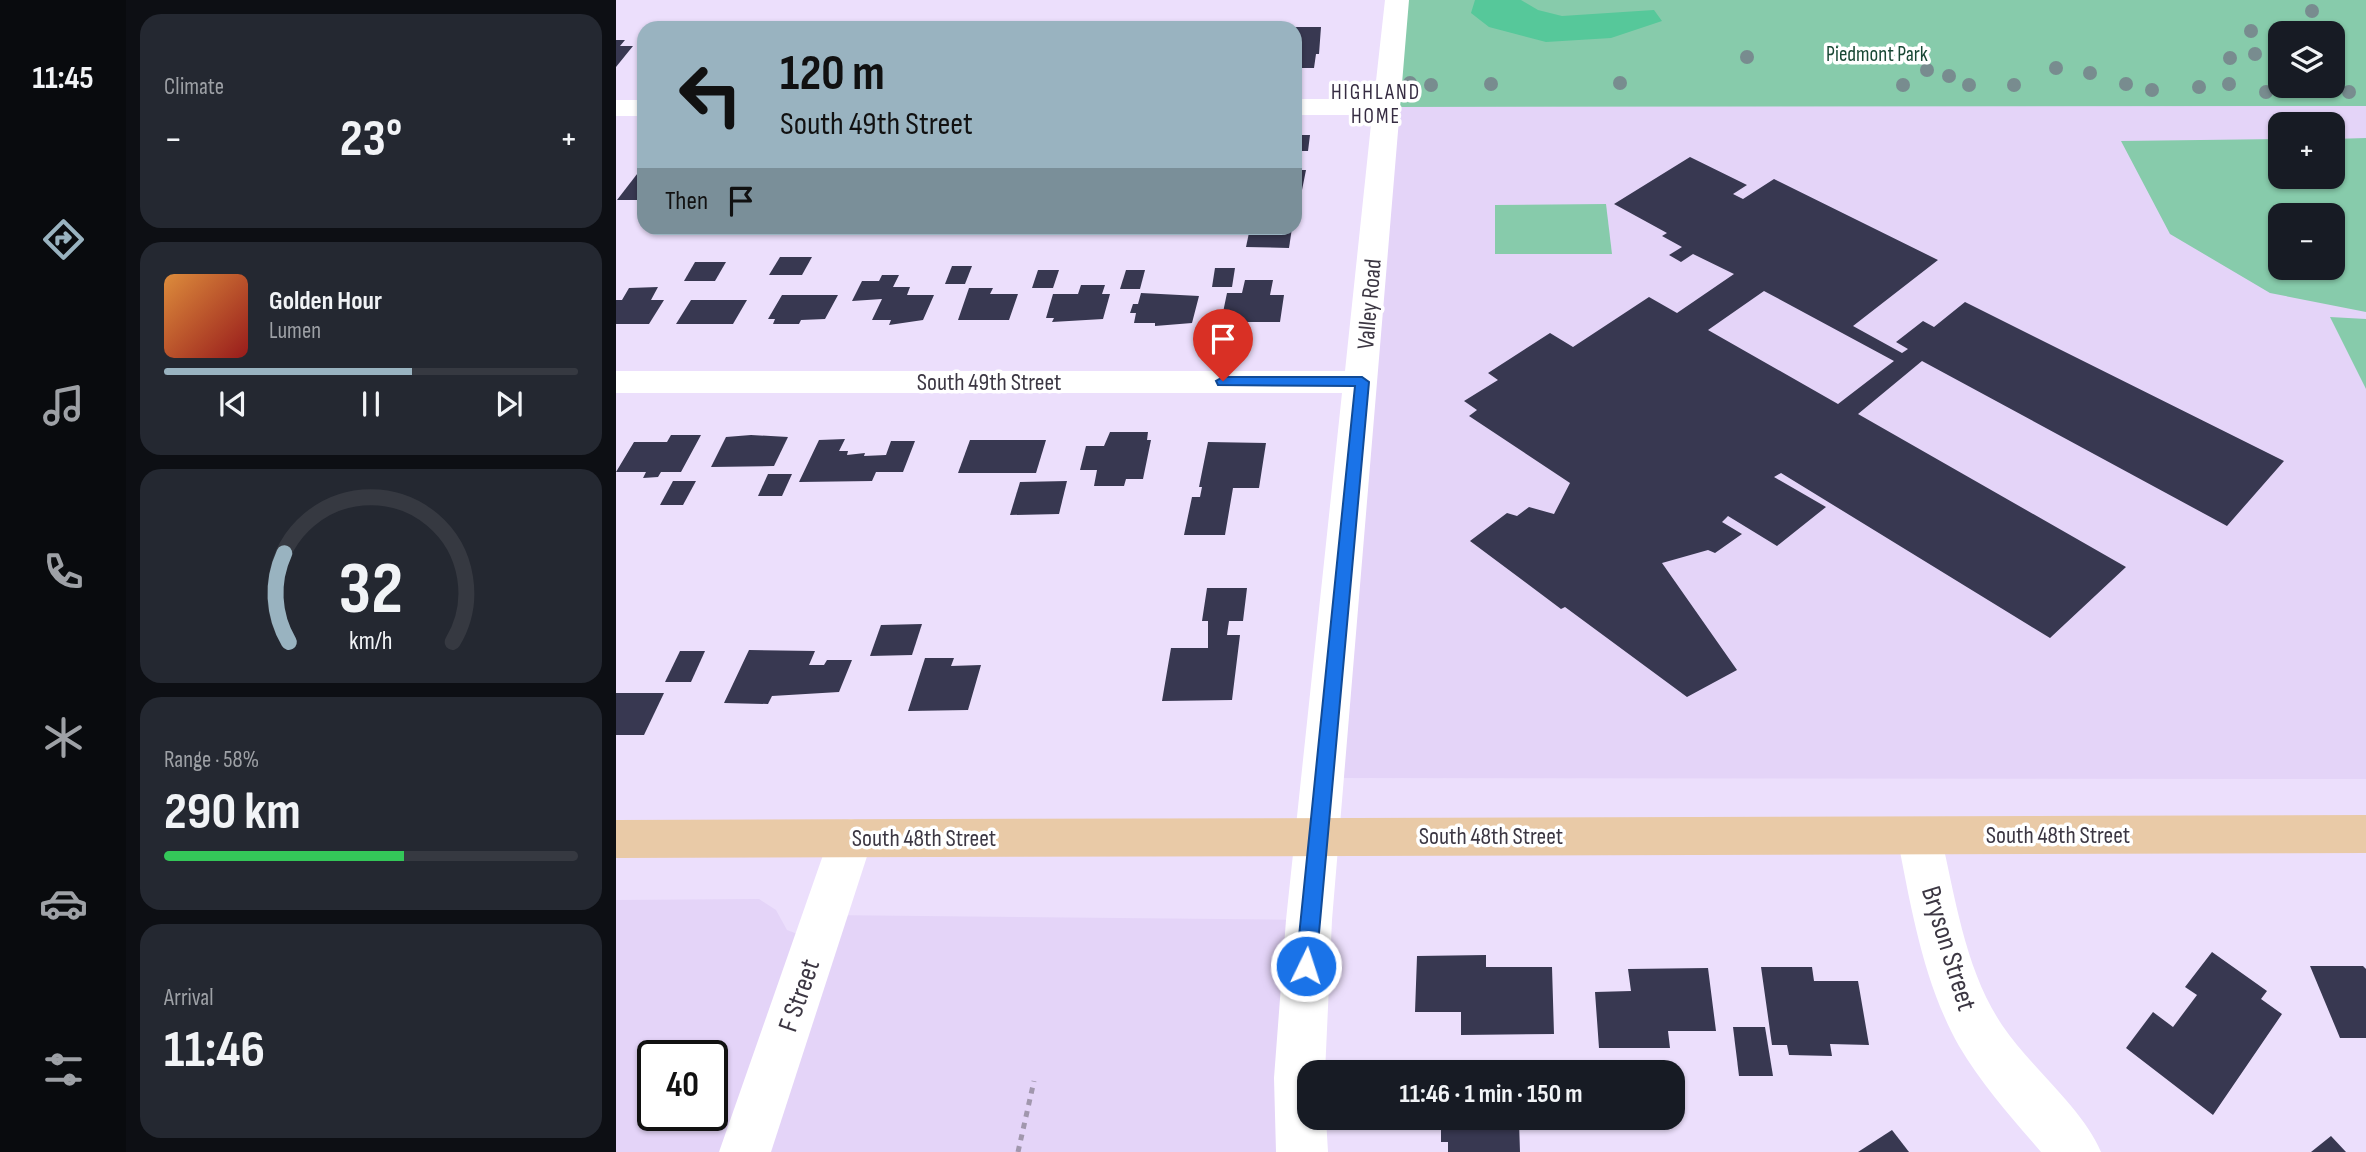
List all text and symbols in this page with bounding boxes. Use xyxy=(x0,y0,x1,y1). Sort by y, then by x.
map controls xyxy=(2268,21,2345,280)
button: layers xyxy=(2268,21,2345,98)
park label: Piedmont Park xyxy=(1826,42,1928,67)
text: 120 m xyxy=(780,45,885,104)
icon: left xyxy=(665,49,756,140)
text: 11:45 xyxy=(32,59,94,98)
text: Climate xyxy=(164,73,224,101)
district label: HIGHLAND HOME xyxy=(1331,80,1421,129)
text: South 49th Street xyxy=(780,105,973,144)
text: 23° xyxy=(340,108,402,171)
button: + xyxy=(2268,112,2345,189)
text: − xyxy=(164,117,183,162)
text: + xyxy=(559,117,578,162)
icon: arrive xyxy=(722,182,760,220)
text: Then xyxy=(665,186,708,217)
button: − xyxy=(2268,203,2345,280)
icon: directions xyxy=(39,215,88,264)
street label: Valley Road xyxy=(1351,258,1388,351)
text: Golden Hour xyxy=(269,286,382,317)
pin xyxy=(1193,309,1253,381)
text: Lumen xyxy=(269,317,321,345)
icon: arrive xyxy=(1204,320,1242,358)
street label: South 49th Street xyxy=(917,368,1061,397)
icon: music xyxy=(39,381,88,430)
icon: previous xyxy=(214,385,252,423)
icon: pause xyxy=(352,385,390,423)
icon: next xyxy=(490,385,528,423)
text: 32 xyxy=(339,546,403,634)
icon: phone xyxy=(39,547,88,596)
text: km/h xyxy=(349,626,393,657)
icon: climate xyxy=(39,713,88,762)
text: Range · 58% xyxy=(164,746,259,774)
text: 290 km xyxy=(164,781,301,844)
street label: South 48th Street xyxy=(1986,821,2130,850)
street label: South 48th Street xyxy=(1419,822,1563,851)
street label: South 48th Street xyxy=(852,824,996,853)
icon: car xyxy=(39,879,88,928)
street label: Bryson Street xyxy=(1914,882,1983,1015)
position arrow xyxy=(1269,929,1343,1003)
street label: F Street xyxy=(772,955,827,1036)
text: Arrival xyxy=(164,984,213,1012)
text: 11:46 xyxy=(164,1019,265,1082)
speed limit sign: 40 xyxy=(637,1040,728,1131)
icon: filters xyxy=(39,1045,88,1094)
text: 11:46 · 1 min · 150 m xyxy=(1400,1079,1582,1110)

